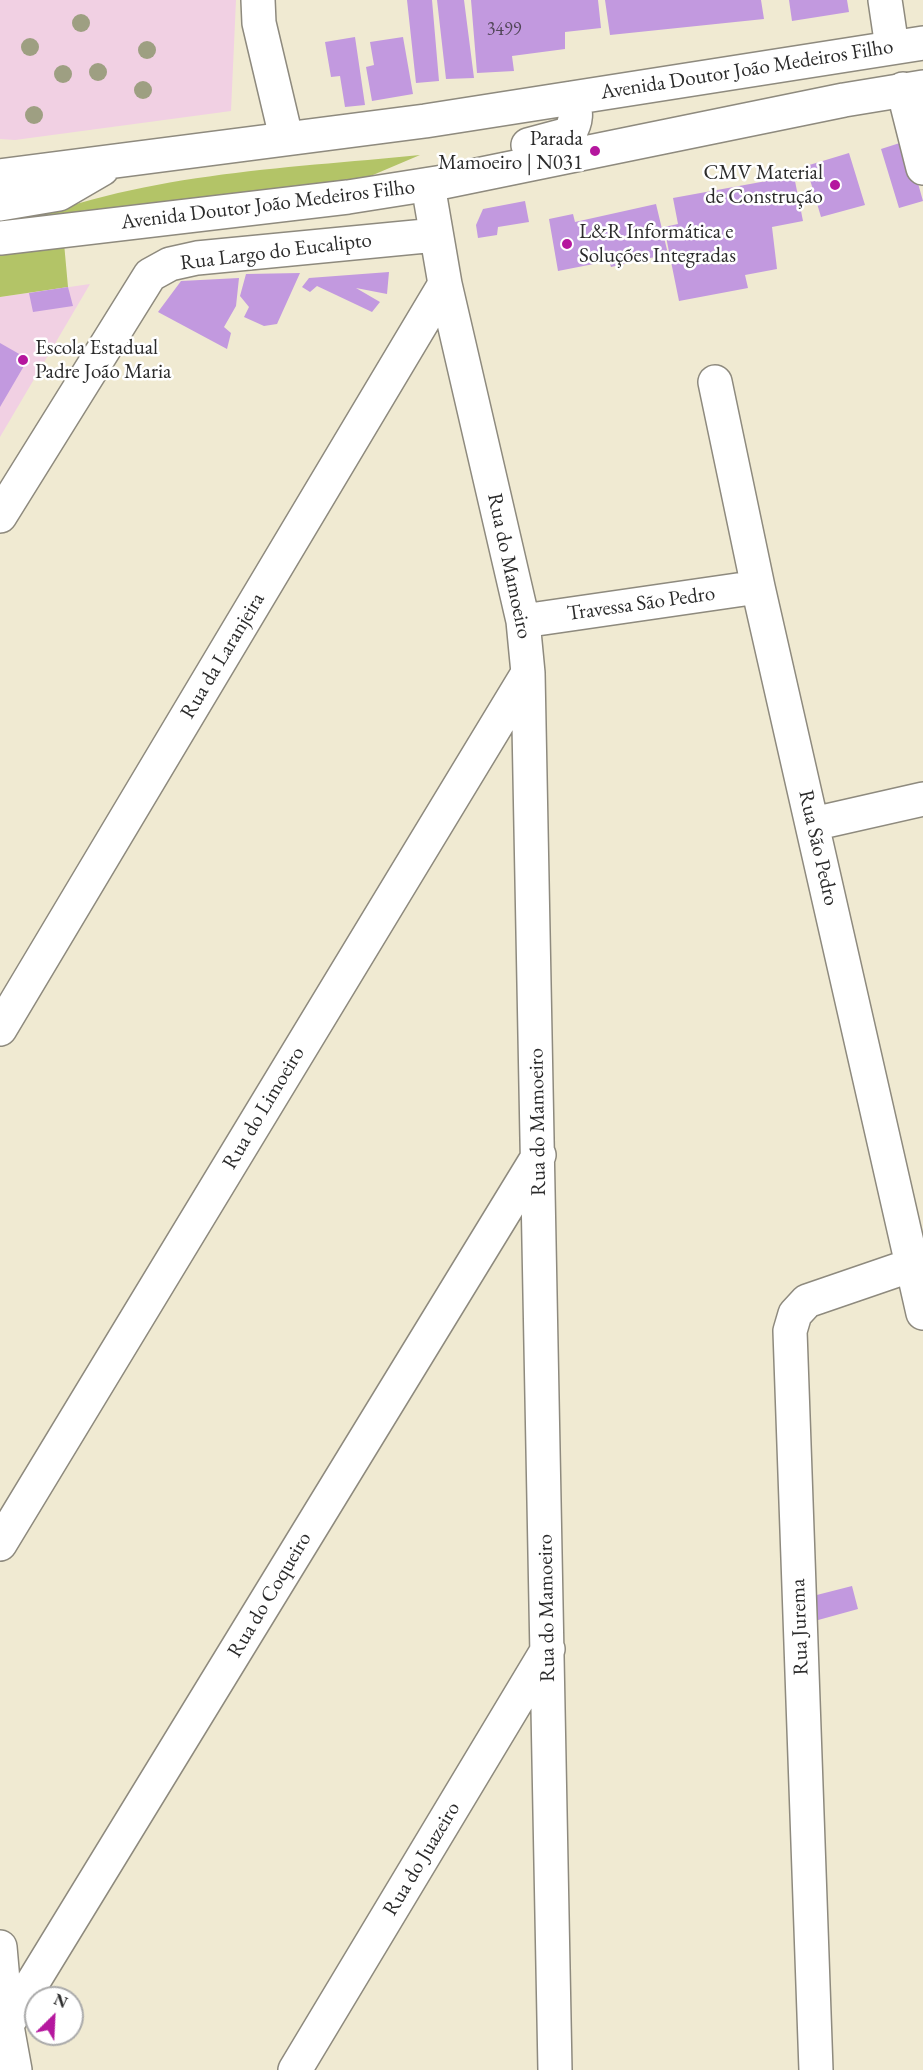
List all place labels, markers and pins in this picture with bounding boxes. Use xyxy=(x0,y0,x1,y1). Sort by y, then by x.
place label: Parada Mamoeiro | N031 xyxy=(438,126,583,176)
marker: Parada Mamoeiro | N031 xyxy=(588,144,602,158)
place label: CMV Material de Construção xyxy=(704,160,823,210)
marker: CMV Material de Construção xyxy=(828,178,842,192)
place label: L&R Informática e Soluções Integradas xyxy=(579,219,736,269)
marker: L&R Informática e Soluções Integradas xyxy=(560,237,574,251)
place label: Escola Estadual Padre João Maria xyxy=(35,335,171,385)
marker: Escola Estadual Padre João Maria xyxy=(16,353,30,367)

